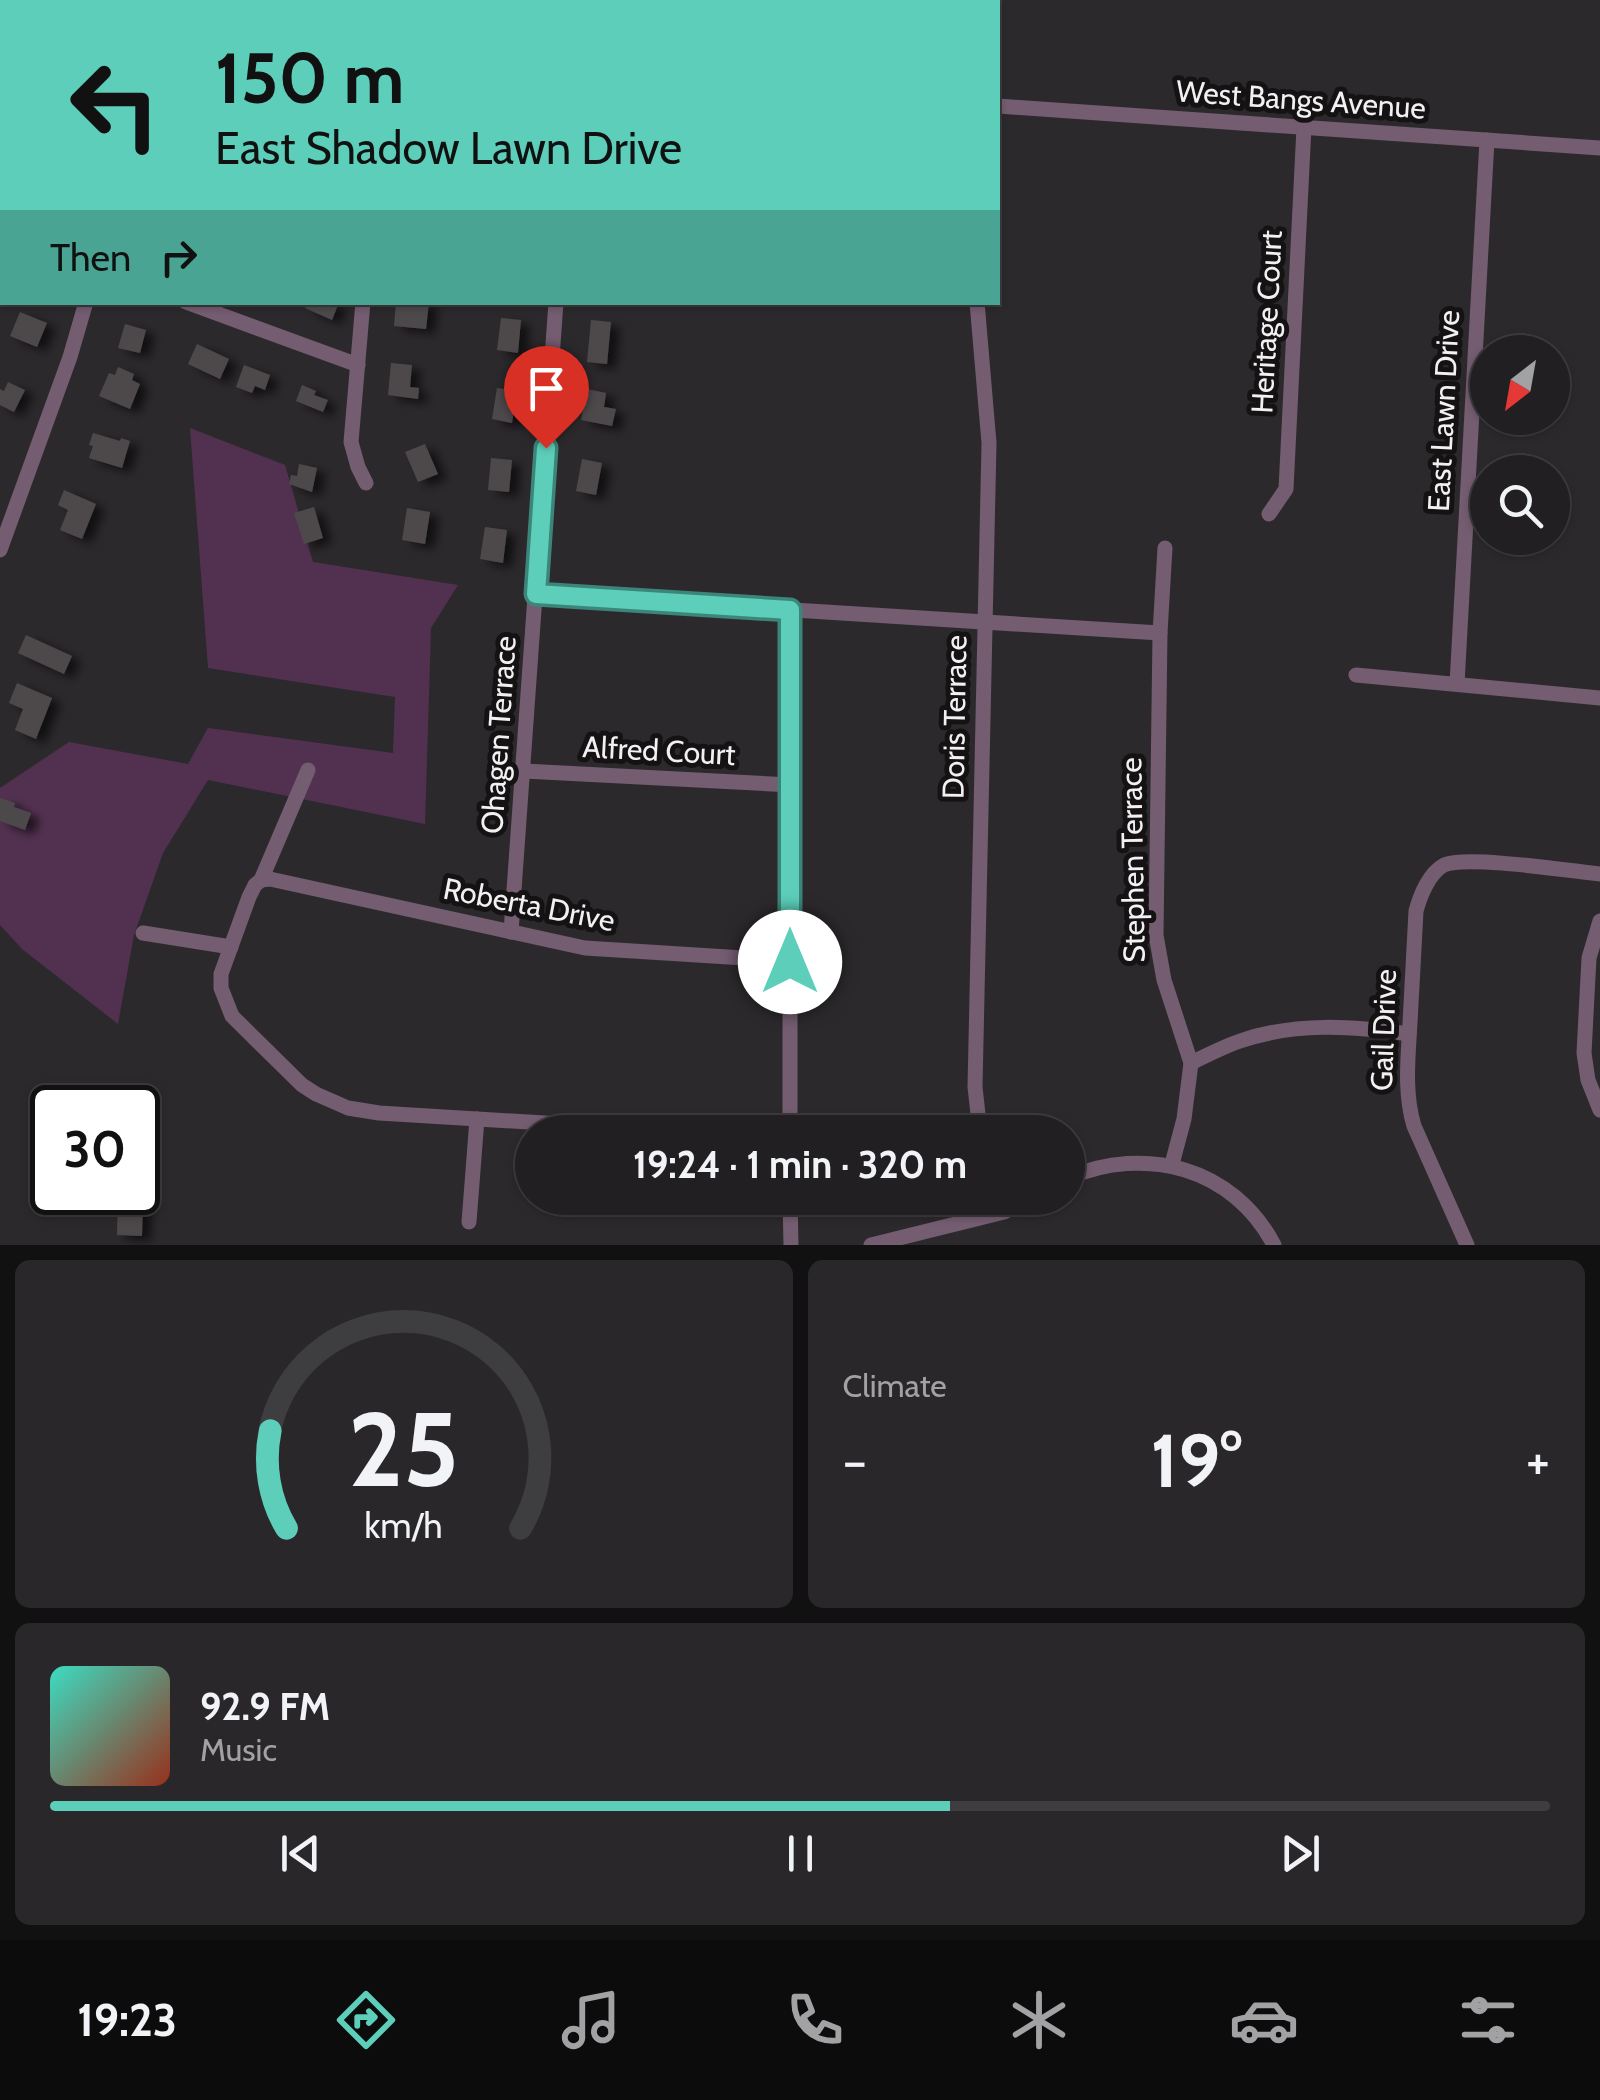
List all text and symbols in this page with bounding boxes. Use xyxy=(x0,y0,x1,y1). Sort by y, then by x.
text: 150 m xyxy=(215,35,404,121)
icon: left xyxy=(50,40,180,170)
street label: West Bangs Avenue xyxy=(1175,72,1427,127)
text: East Shadow Lawn Drive xyxy=(215,121,682,175)
street label: Heritage Court xyxy=(1243,229,1290,415)
icon: right xyxy=(151,230,206,285)
text: Then xyxy=(50,234,131,281)
street label: East Lawn Drive xyxy=(1420,309,1467,513)
north arrow xyxy=(1470,335,1570,435)
map controls xyxy=(1470,335,1570,555)
pin xyxy=(504,346,589,449)
icon: arrive xyxy=(519,361,574,416)
button: search xyxy=(1470,455,1570,555)
street label: Ohagen Terrace xyxy=(473,635,524,835)
street label: Doris Terrace xyxy=(935,635,974,799)
street label: Alfred Court xyxy=(582,728,736,773)
street label: Stephen Terrace xyxy=(1112,757,1153,963)
street label: Roberta Drive xyxy=(440,870,618,939)
position arrow xyxy=(738,910,842,1014)
street label: Gail Drive xyxy=(1363,968,1404,1092)
speed limit sign: 30 xyxy=(30,1085,160,1215)
text: 19:24 · 1 min · 320 m xyxy=(633,1141,967,1188)
text: Climate xyxy=(843,1366,947,1405)
text: 25 xyxy=(348,1386,459,1512)
text: 19° xyxy=(1151,1415,1242,1506)
text: − xyxy=(843,1427,867,1494)
text: + xyxy=(1526,1427,1550,1494)
text: km/h xyxy=(365,1504,443,1547)
text: 92.9 FM xyxy=(200,1683,330,1730)
text: Music xyxy=(200,1730,277,1769)
icon: previous xyxy=(273,1826,328,1881)
icon: pause xyxy=(773,1826,828,1881)
icon: next xyxy=(1273,1826,1328,1881)
icon: directions xyxy=(331,1985,401,2055)
icon: music xyxy=(556,1985,626,2055)
icon: phone xyxy=(780,1985,850,2055)
icon: climate xyxy=(1004,1985,1074,2055)
icon: car xyxy=(1229,1985,1299,2055)
icon: filters xyxy=(1453,1985,1523,2055)
text: 19:23 xyxy=(77,1993,177,2047)

